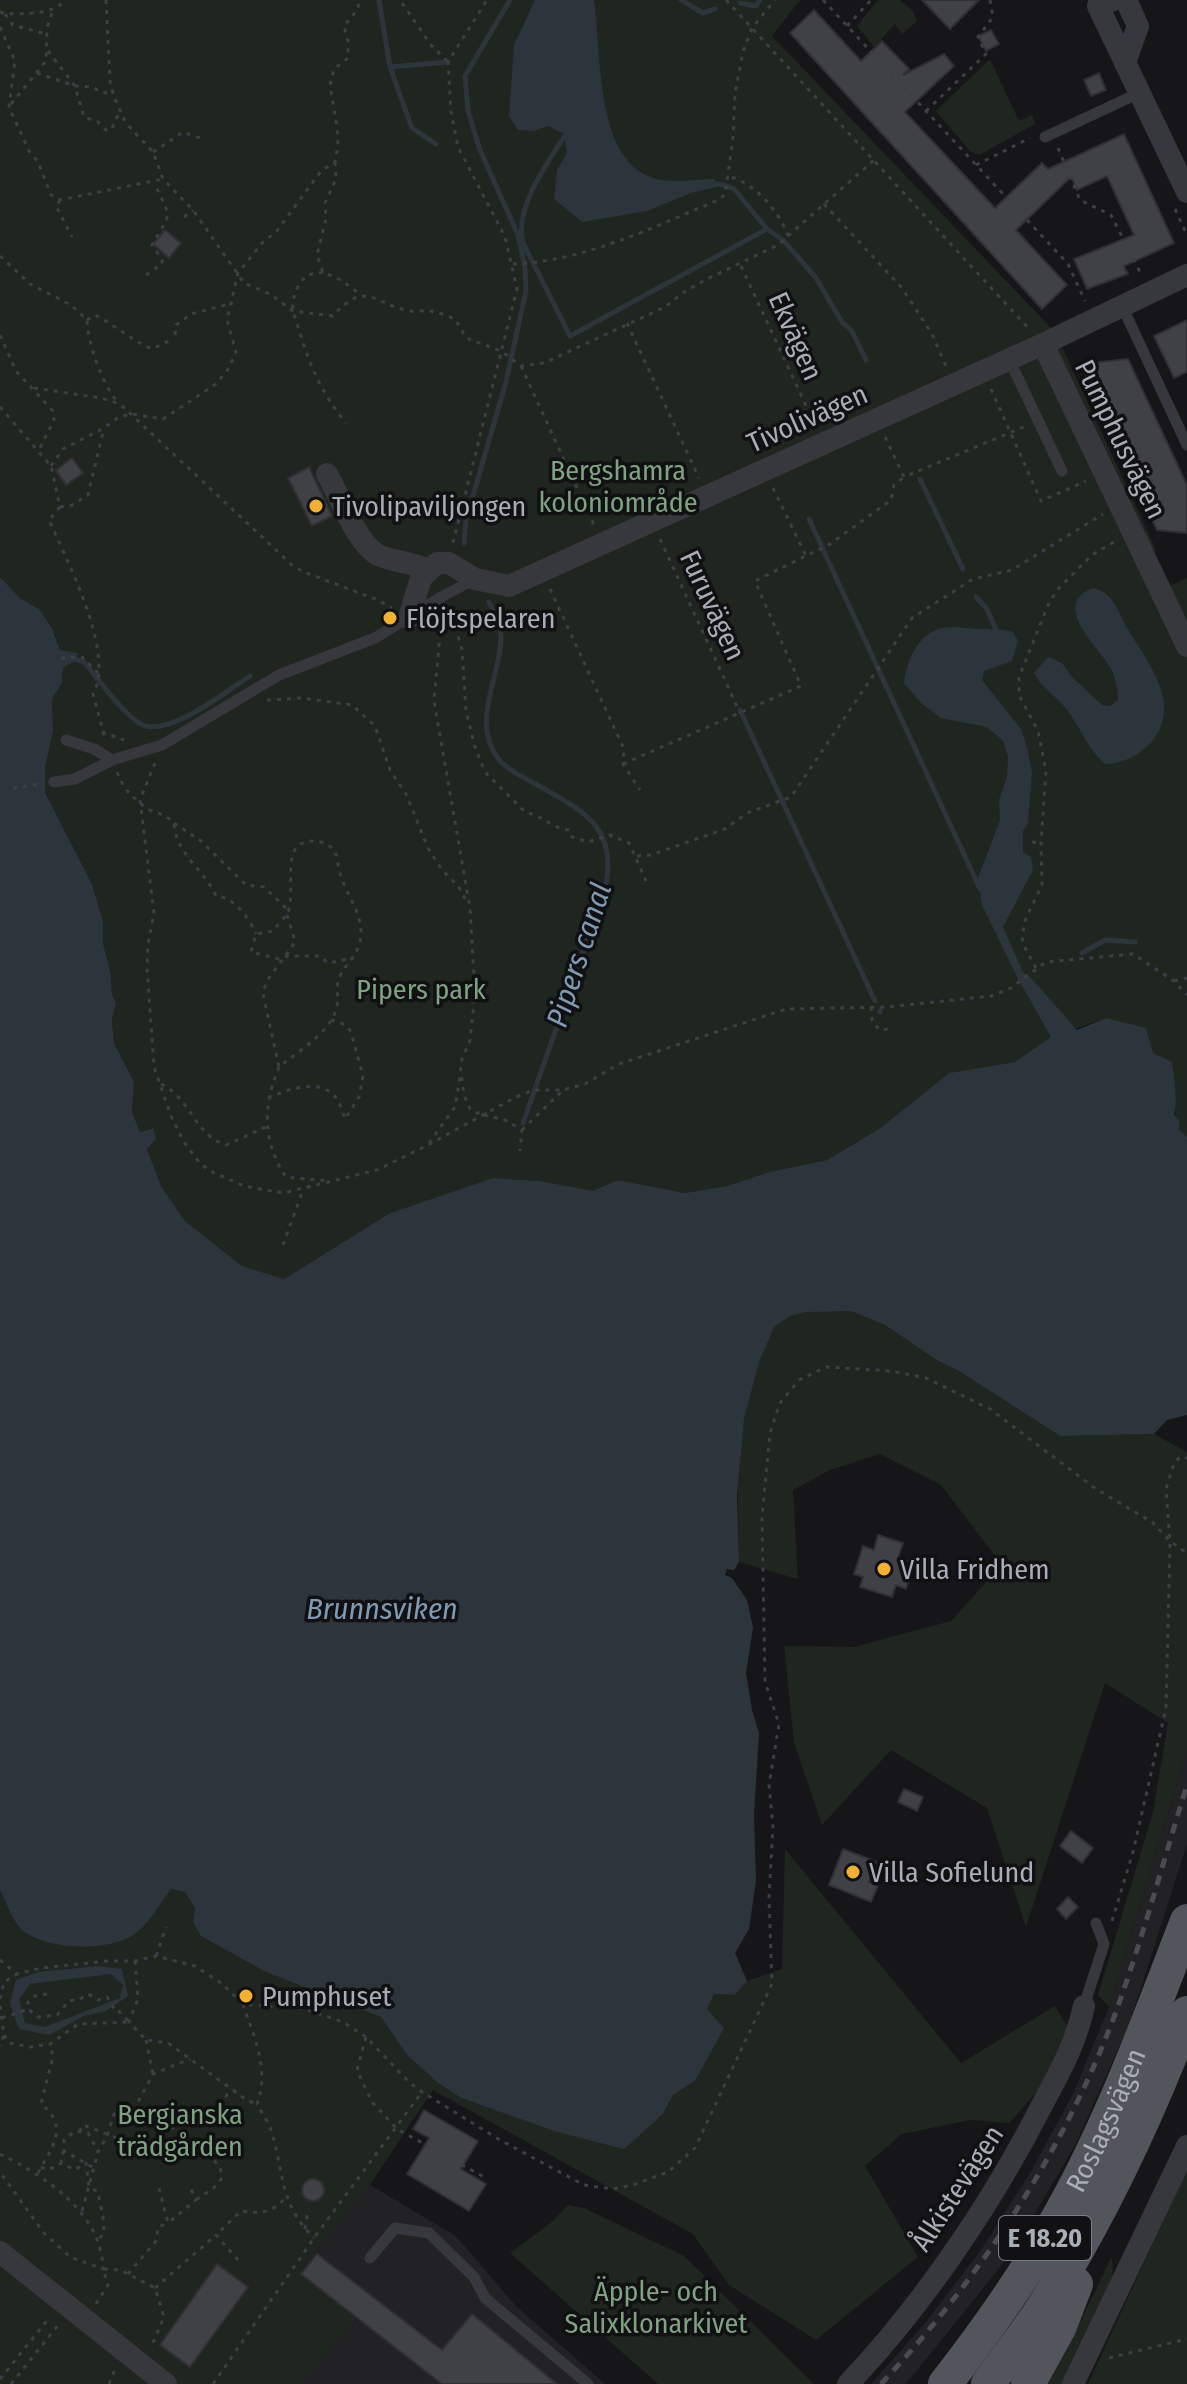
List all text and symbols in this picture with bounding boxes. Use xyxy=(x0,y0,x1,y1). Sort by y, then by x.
street label: Ekvägen xyxy=(762,287,830,385)
street label: Pumphusvägen xyxy=(1068,354,1173,524)
street label: Tivolivägen xyxy=(742,377,873,460)
park label: Bergshamra koloniområde xyxy=(538,454,698,519)
place label: Tivolipaviljongen xyxy=(332,490,526,523)
marker: Tivolipaviljongen xyxy=(307,497,325,515)
street label: Furuvägen xyxy=(673,545,752,665)
place label: Flöjtspelaren xyxy=(406,602,555,635)
marker: Flöjtspelaren xyxy=(381,609,399,627)
water label: Pipers canal xyxy=(539,878,619,1032)
park label: Pipers park xyxy=(356,973,487,1006)
place label: Villa Fridhem xyxy=(900,1553,1050,1586)
marker: Villa Fridhem xyxy=(875,1560,893,1578)
water label: Brunnsviken xyxy=(306,1591,458,1627)
place label: Villa Sofielund xyxy=(869,1856,1034,1889)
marker: Villa Sofielund xyxy=(844,1863,862,1881)
place label: Pumphuset xyxy=(262,1980,392,2013)
marker: Pumphuset xyxy=(237,1987,255,2005)
street label: Roslagsvägen xyxy=(1059,2044,1153,2198)
park label: Bergianska trädgården xyxy=(117,2098,243,2163)
street label: Ålkistevägen xyxy=(903,2118,1010,2257)
road number: E 18.20 xyxy=(999,2216,1091,2260)
park label: Äpple- och Salixklonarkivet xyxy=(565,2275,748,2340)

